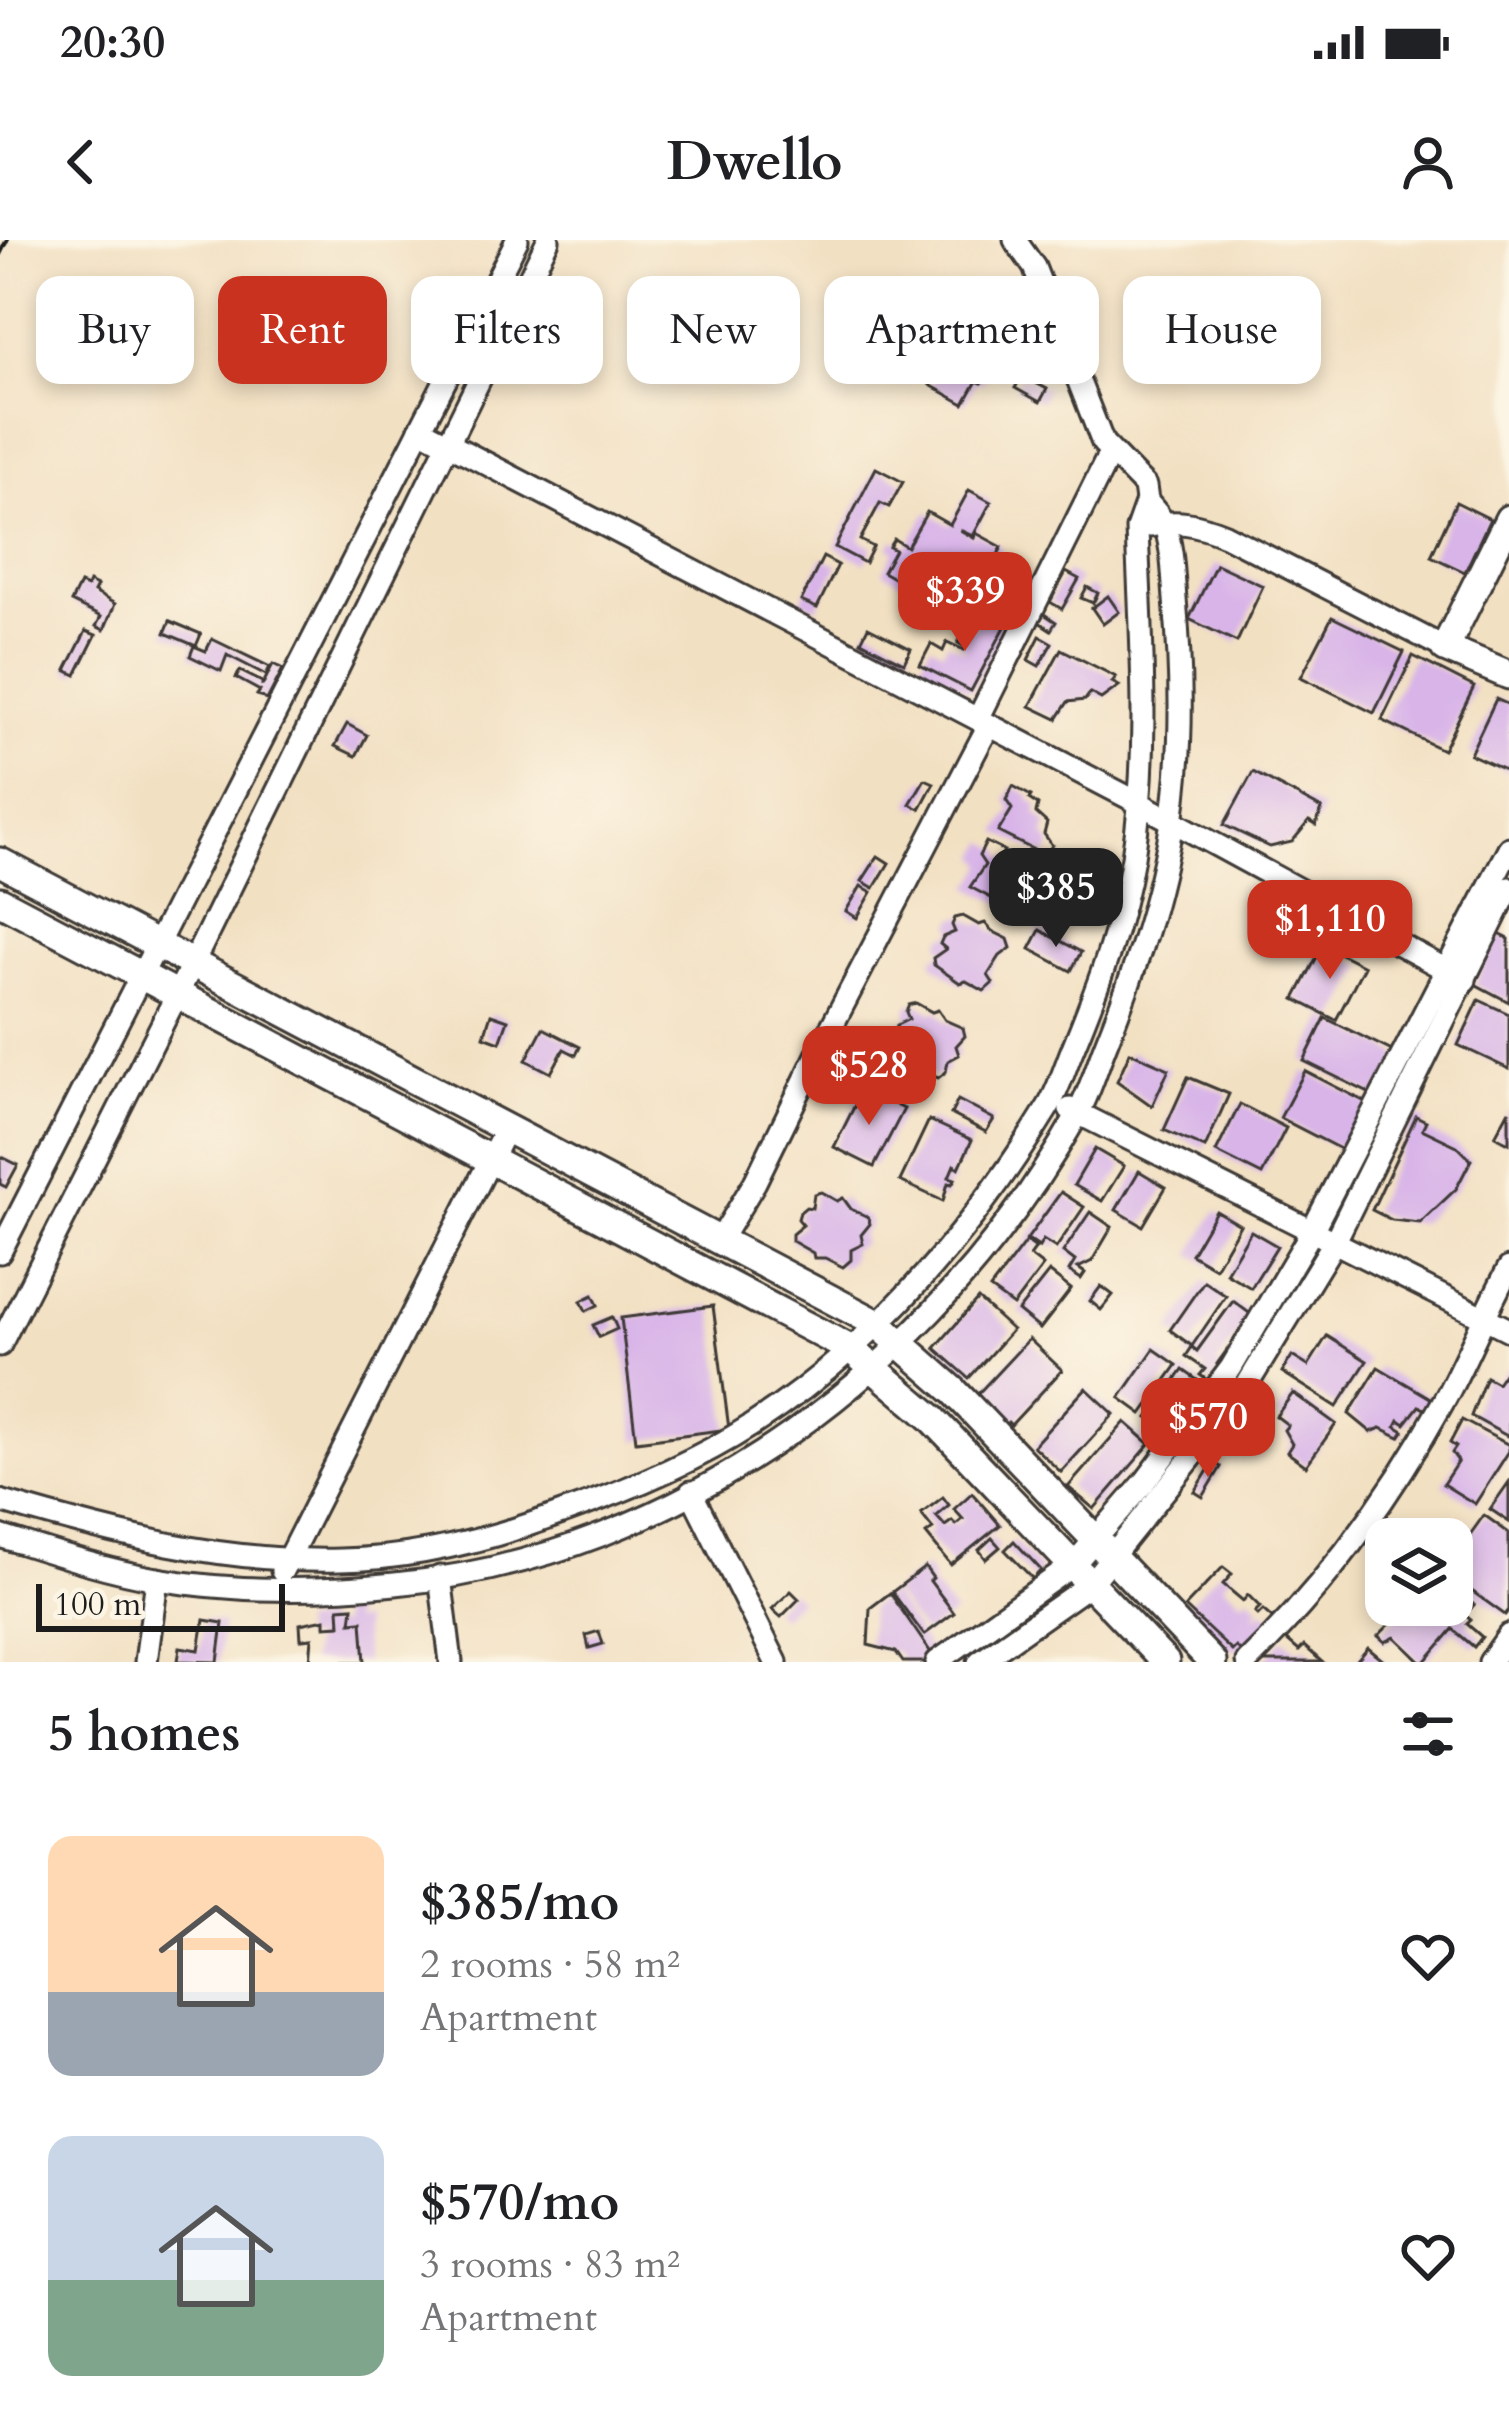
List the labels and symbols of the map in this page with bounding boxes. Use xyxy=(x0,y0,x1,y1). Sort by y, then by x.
pin: $339 xyxy=(894,552,1036,654)
pin: $385 xyxy=(985,848,1127,950)
pin: $1,110 xyxy=(1232,880,1428,982)
pin: $528 xyxy=(798,1026,940,1128)
pin: $570 xyxy=(1137,1378,1279,1480)
scale bar xyxy=(36,1578,285,1631)

